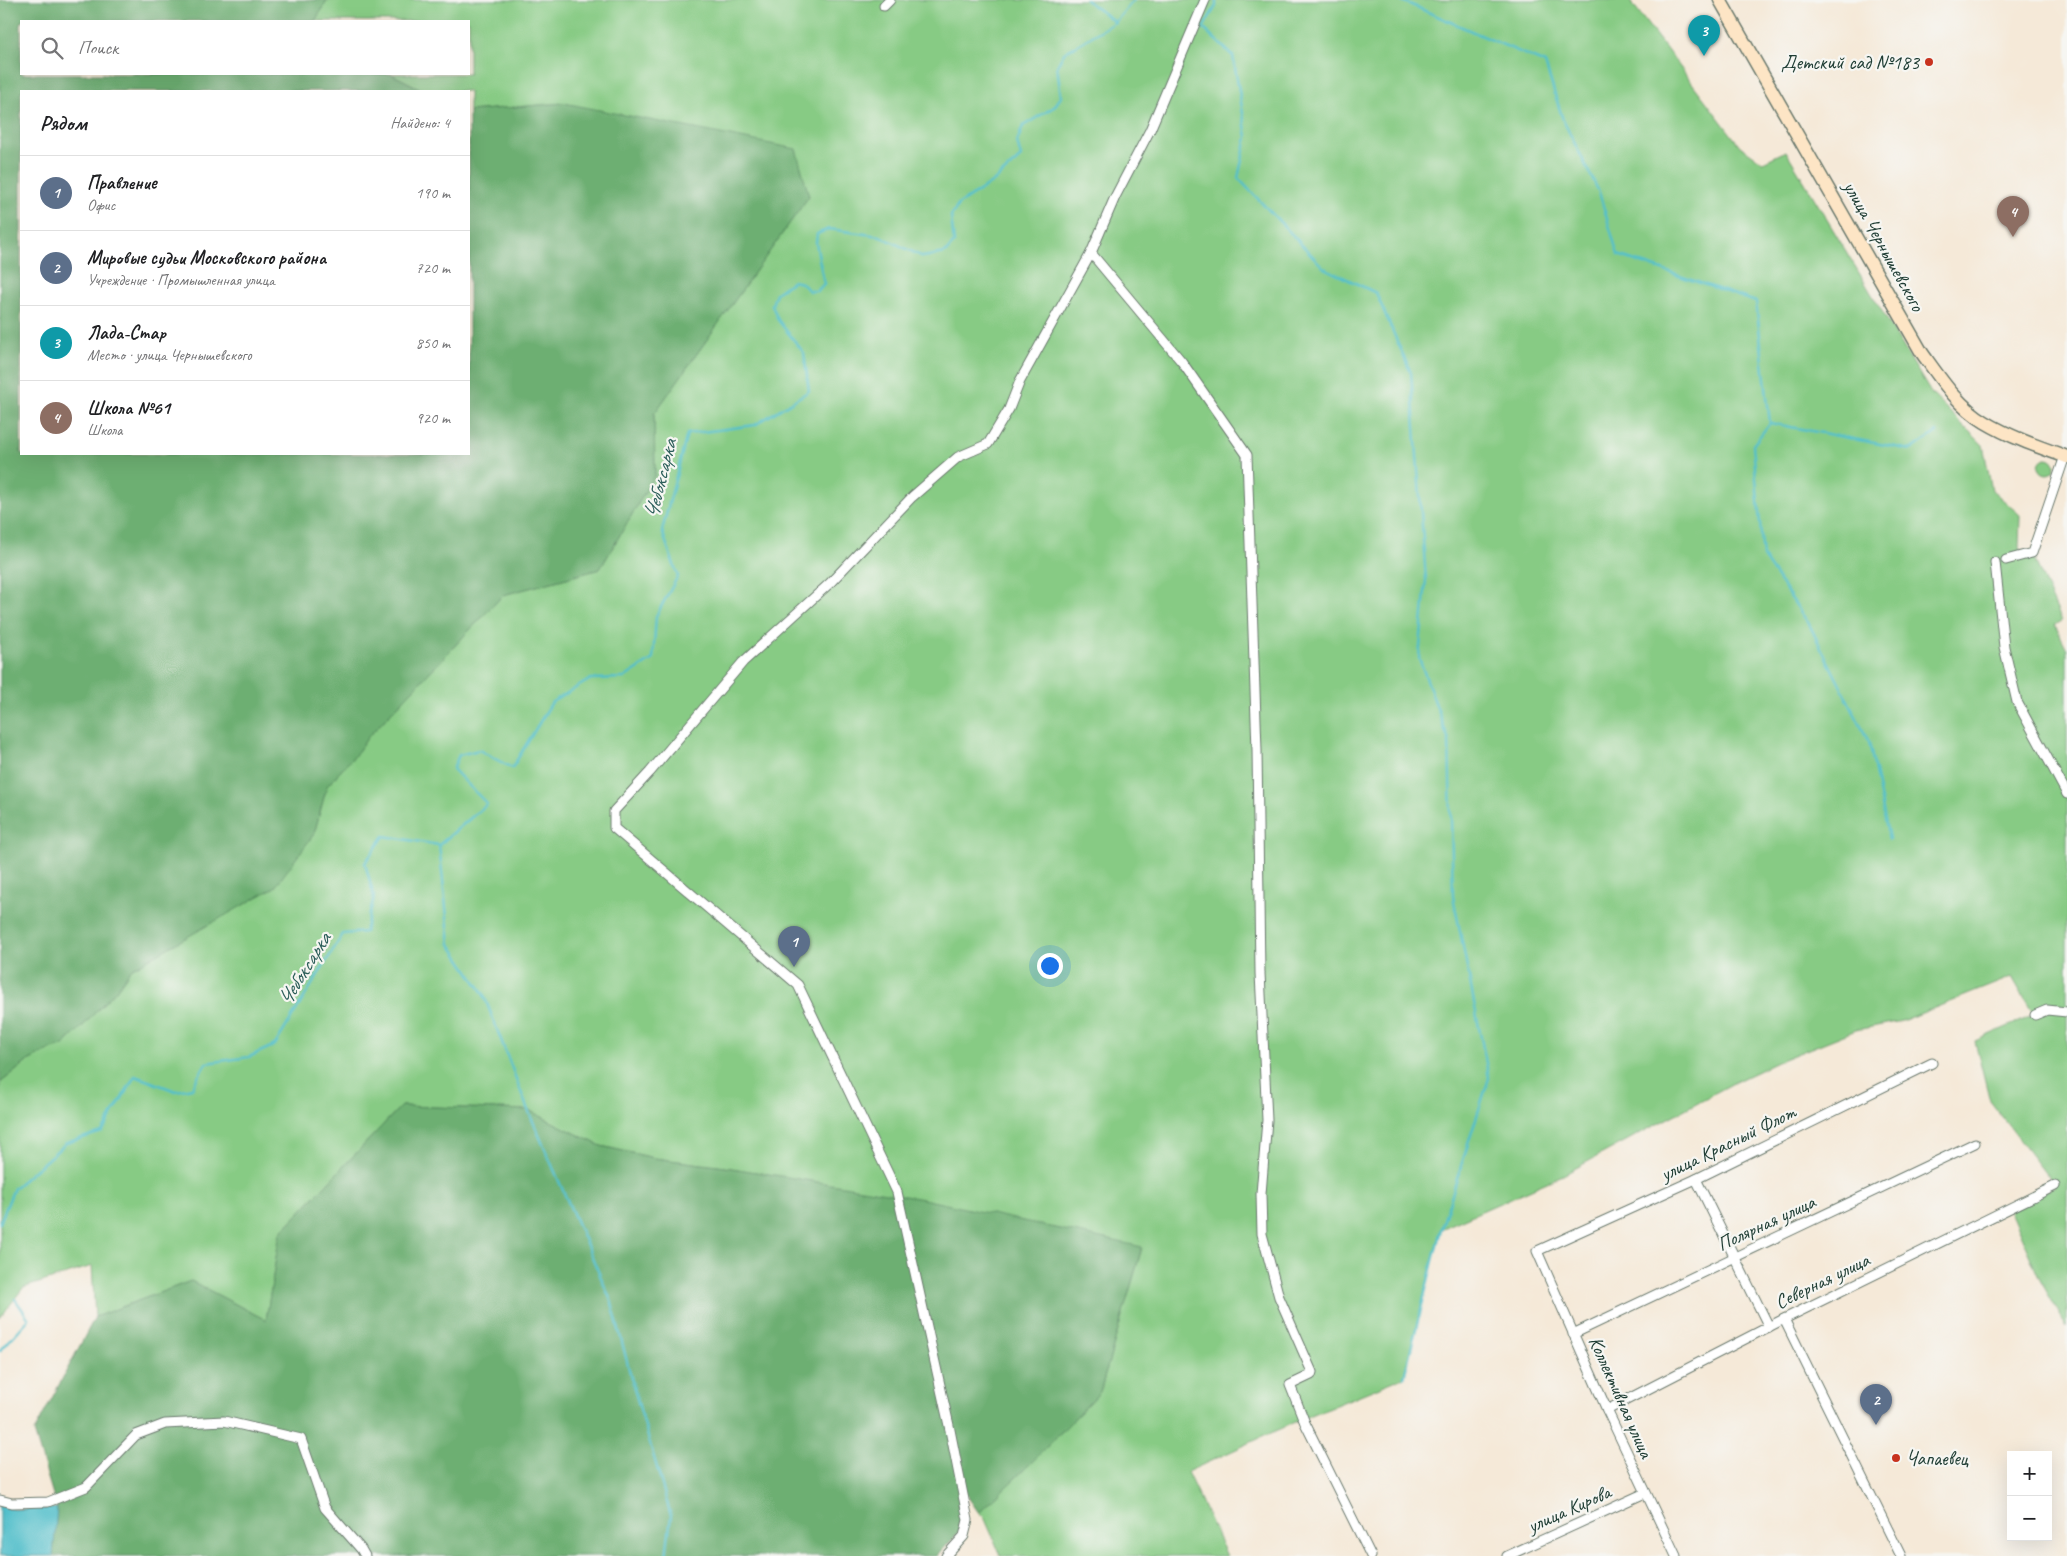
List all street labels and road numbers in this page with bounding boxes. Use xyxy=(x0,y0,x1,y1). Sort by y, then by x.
street label: улица Чернышевского xyxy=(1837,176,1931,316)
street label: улица Красный Флот xyxy=(1655,1099,1801,1187)
street label: Полярная улица xyxy=(1713,1189,1820,1257)
street label: Северная улица xyxy=(1771,1247,1875,1315)
street label: Коллективная улица xyxy=(1583,1332,1660,1464)
street label: улица Кирова xyxy=(1523,1479,1616,1539)

